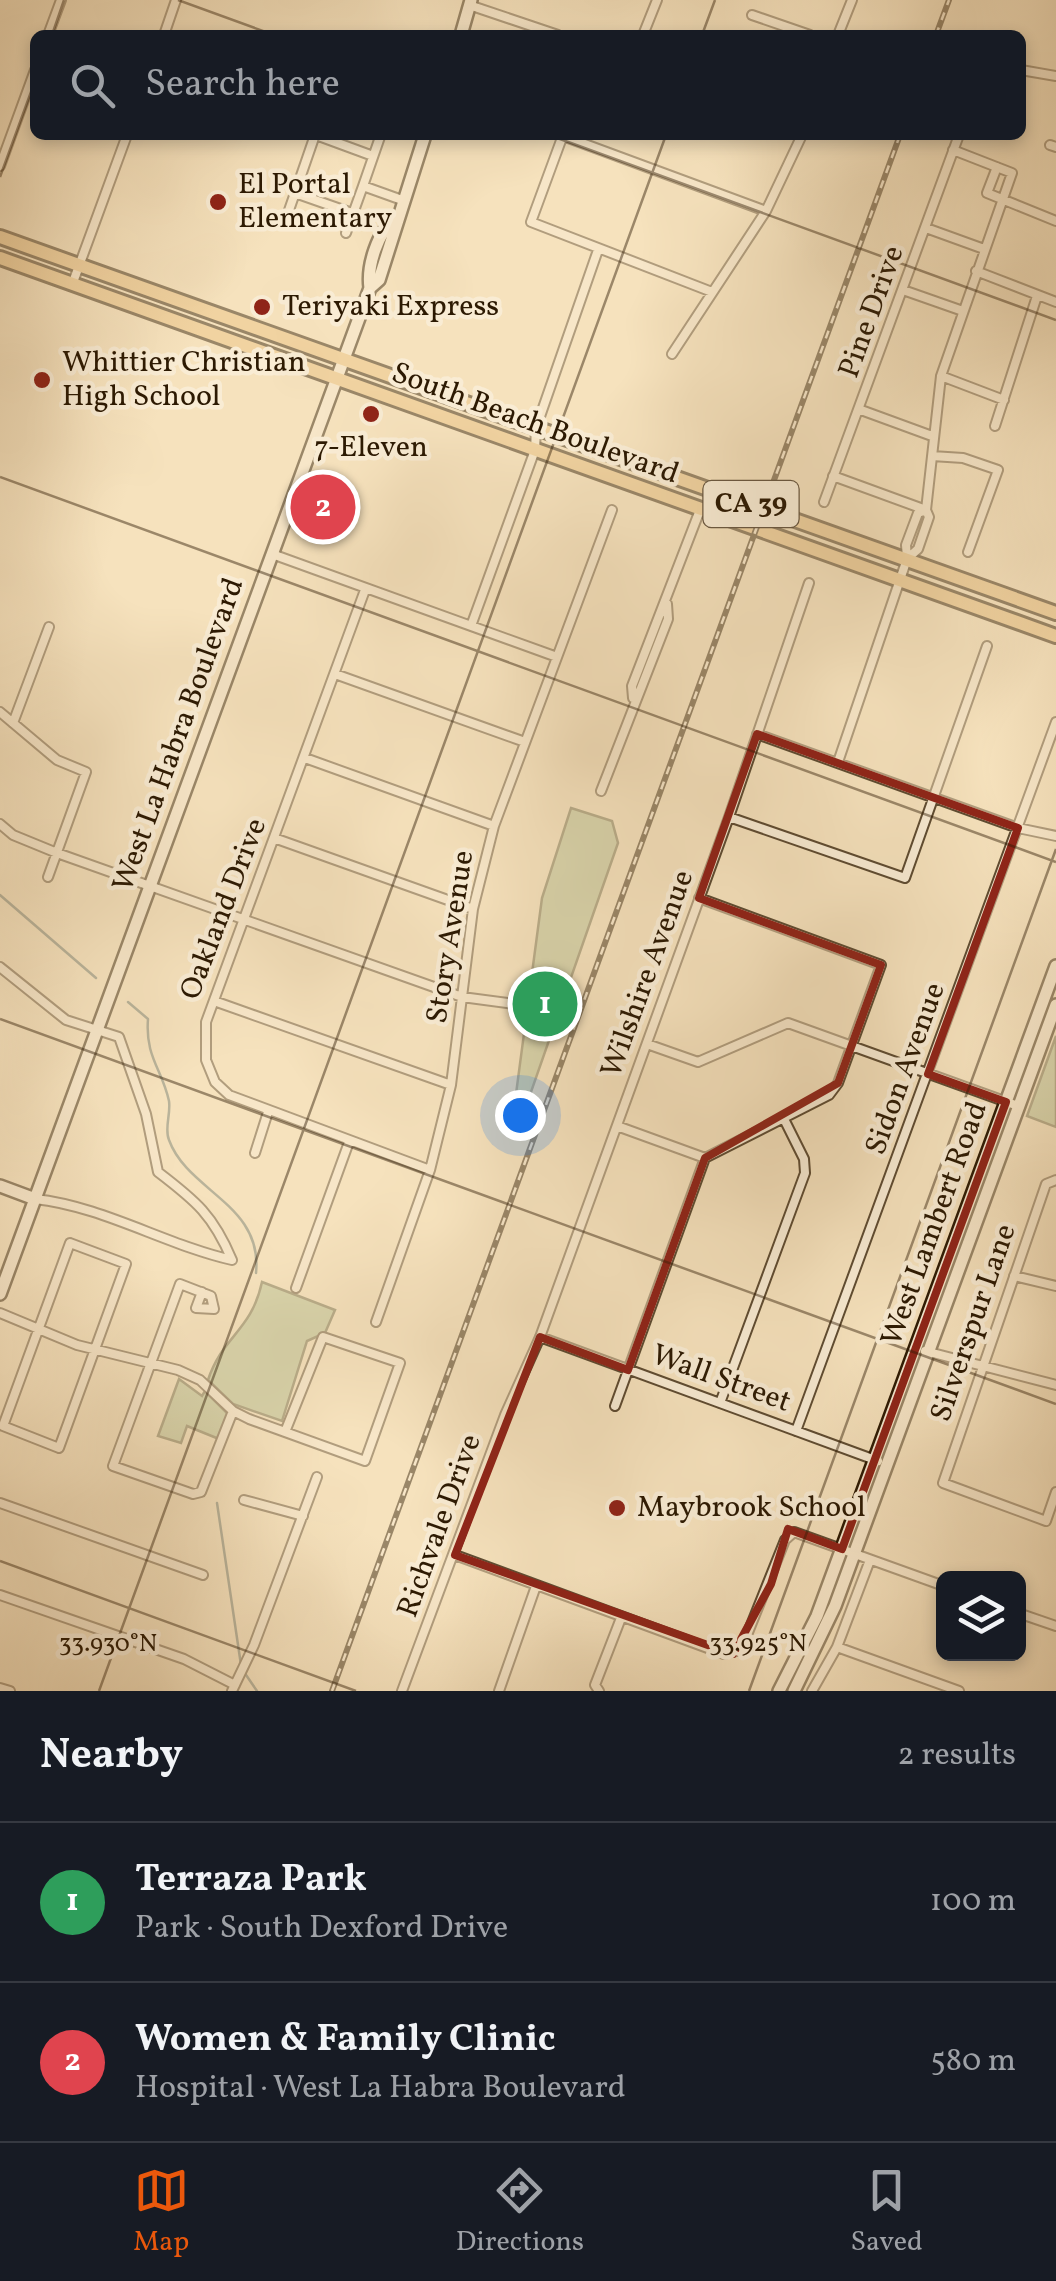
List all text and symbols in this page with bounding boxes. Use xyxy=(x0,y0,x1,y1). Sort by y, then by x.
search box xyxy=(30,30,1026,140)
icon: search xyxy=(65,58,120,113)
text: Search here xyxy=(145,59,340,112)
place label: El Portal Elementary xyxy=(238,164,392,240)
marker: El Portal Elementary xyxy=(207,191,229,213)
street label: Pine Drive xyxy=(829,240,915,384)
place label: Teriyaki Express xyxy=(282,286,499,328)
marker: Teriyaki Express xyxy=(251,296,273,318)
place label: Whittier Christian High School xyxy=(62,342,306,418)
street label: South Beach Boulevard xyxy=(385,352,685,496)
marker: Whittier Christian High School xyxy=(31,369,53,391)
marker: 7-Eleven xyxy=(360,403,382,425)
place label: 7-Eleven xyxy=(314,427,428,469)
pin: 2 xyxy=(290,470,356,544)
road number: CA 39 xyxy=(704,481,798,527)
street label: West La Habra Boulevard xyxy=(103,572,255,898)
street label: Oakland Drive xyxy=(170,812,278,1006)
street label: Story Avenue xyxy=(417,847,485,1027)
street label: Wilshire Avenue xyxy=(591,864,705,1084)
pin: 1 xyxy=(512,966,578,1042)
street label: Sidon Avenue xyxy=(855,977,957,1161)
your location xyxy=(495,1090,546,1141)
street label: West Lambert Road xyxy=(871,1096,999,1352)
street label: Silverspur Lane xyxy=(921,1219,1027,1427)
street label: Wall Street xyxy=(645,1334,797,1424)
street label: Richvale Drive xyxy=(387,1429,493,1623)
place label: Maybrook School xyxy=(637,1487,866,1529)
marker: Maybrook School xyxy=(606,1497,628,1519)
map controls xyxy=(936,1571,1026,1661)
button: layers xyxy=(936,1571,1026,1661)
text: 33.930°N xyxy=(59,1627,157,1662)
text: 33.925°N xyxy=(709,1627,807,1662)
text: Nearby xyxy=(40,1727,183,1786)
text: 2 results xyxy=(898,1734,1016,1778)
text: Terraza Park xyxy=(135,1854,367,1907)
text: 1 xyxy=(66,1880,79,1924)
text: 100 m xyxy=(930,1880,1016,1924)
text: Park · South Dexford Drive xyxy=(135,1907,508,1951)
text: Women & Family Clinic xyxy=(135,2014,555,2067)
text: 2 xyxy=(64,2040,81,2084)
text: 580 m xyxy=(930,2040,1016,2084)
text: Hospital · West La Habra Boulevard xyxy=(135,2067,626,2111)
tab: Map xyxy=(133,2163,189,2262)
tab: Directions xyxy=(456,2163,584,2262)
tab: Saved xyxy=(851,2163,923,2262)

